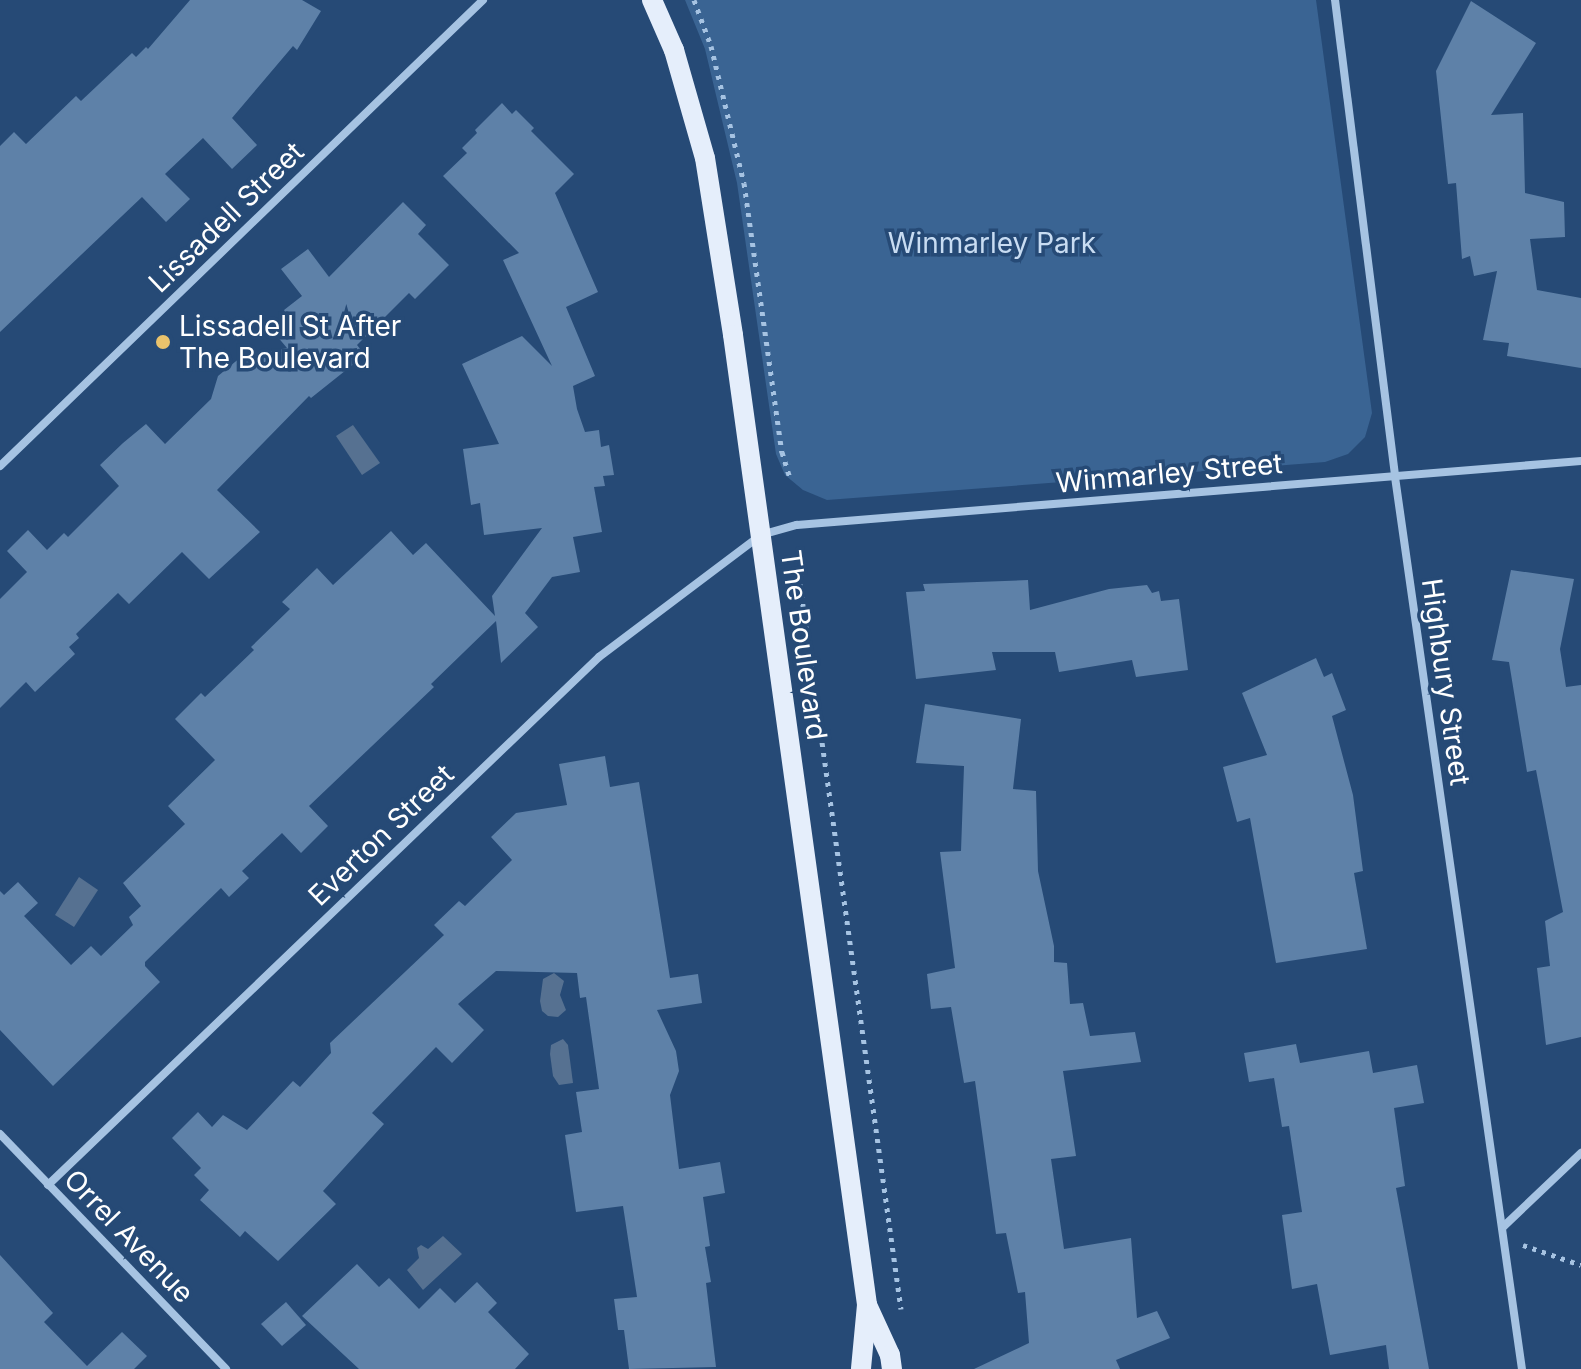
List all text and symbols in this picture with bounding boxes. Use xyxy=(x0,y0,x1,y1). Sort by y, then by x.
street label: Lissadell Street xyxy=(142,135,310,299)
park label: Winmarley Park xyxy=(888,226,1096,260)
place label: Lissadell St After The Boulevard xyxy=(179,309,401,375)
marker: Lissadell St After The Boulevard xyxy=(154,333,172,351)
street label: Winmarley Street xyxy=(1054,446,1284,500)
street label: The Boulevard xyxy=(774,548,834,742)
street label: Highbury Street xyxy=(1415,576,1477,788)
street label: Everton Street xyxy=(302,757,460,913)
street label: Orrel Avenue xyxy=(57,1163,201,1309)

